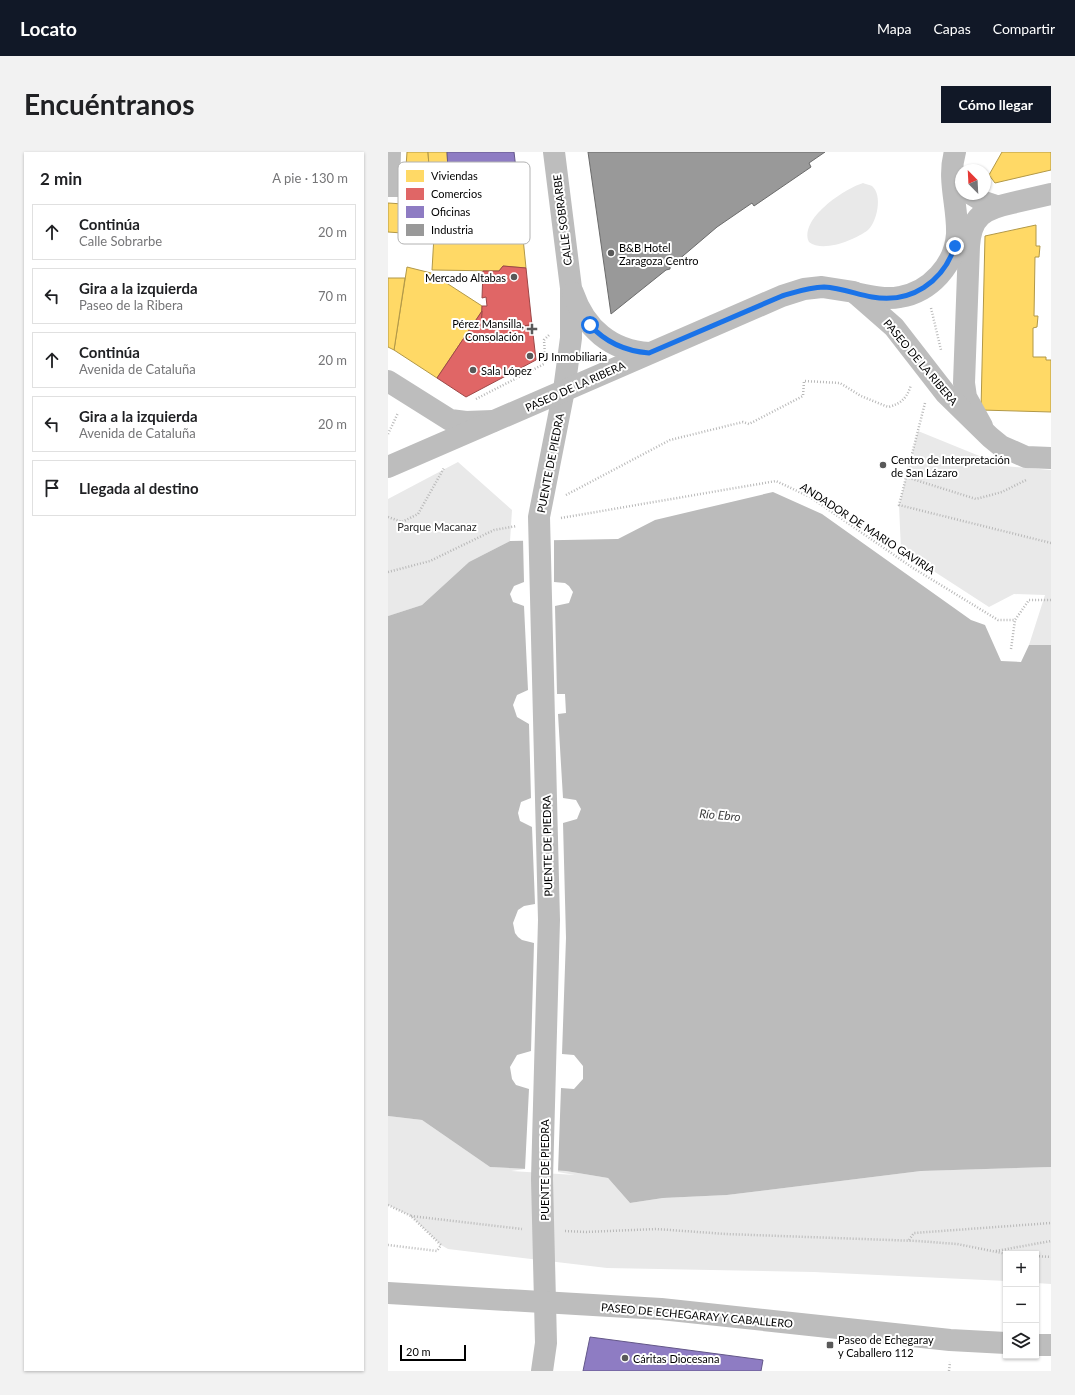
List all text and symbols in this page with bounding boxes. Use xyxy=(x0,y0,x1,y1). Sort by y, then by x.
text: Locato xyxy=(20,17,77,40)
text: Mapa xyxy=(877,20,912,37)
text: Capas xyxy=(934,20,971,37)
text: Compartir xyxy=(993,20,1055,37)
button: Cómo llegar xyxy=(941,86,1051,123)
text: Encuéntranos xyxy=(24,87,195,121)
legend xyxy=(398,162,530,244)
north arrow xyxy=(955,164,991,200)
text: 2 min xyxy=(40,168,82,189)
text: Viviendas xyxy=(431,169,478,182)
text: A pie · 130 m xyxy=(272,170,348,186)
street label: CALLE SOBRARBE xyxy=(550,174,574,266)
text: Comercios xyxy=(431,187,482,200)
text: Oficinas xyxy=(431,205,471,218)
text: Continúa xyxy=(79,215,140,233)
icon: ahead xyxy=(41,221,63,243)
text: Industria xyxy=(431,223,473,236)
text: 20 m xyxy=(318,224,347,240)
text: Calle Sobrarbe xyxy=(79,233,162,249)
route end xyxy=(946,237,964,255)
place label: B&B Hotel Zaragoza Centro xyxy=(619,241,699,267)
marker: B&B Hotel Zaragoza Centro xyxy=(606,248,616,258)
place label: Mercado Altabas xyxy=(425,271,506,284)
marker: Mercado Altabas xyxy=(509,272,519,282)
text: Gira a la izquierda xyxy=(79,279,198,297)
icon: left xyxy=(41,285,63,307)
text: 70 m xyxy=(318,288,347,304)
text: Paseo de la Ribera xyxy=(79,297,183,313)
route start xyxy=(581,316,599,334)
street label: PASEO DE LA RIBERA xyxy=(881,316,961,408)
place label: Pérez Mansilla, Consolación xyxy=(452,317,524,343)
marker: Pérez Mansilla, Consolación xyxy=(527,324,537,334)
text: Continúa xyxy=(79,343,140,361)
icon: ahead xyxy=(41,349,63,371)
place label: PJ Inmobiliaria xyxy=(538,350,607,363)
marker: PJ Inmobiliaria xyxy=(525,351,535,361)
text: 20 m xyxy=(318,352,347,368)
street label: PASEO DE LA RIBERA xyxy=(523,358,628,414)
text: Avenida de Cataluña xyxy=(79,361,196,377)
place label: Sala López xyxy=(481,364,532,377)
marker: Sala López xyxy=(468,365,478,375)
text: Gira a la izquierda xyxy=(79,407,198,425)
street label: PUENTE DE PIEDRA xyxy=(534,411,566,514)
icon: left xyxy=(41,413,63,435)
text: 20 m xyxy=(318,416,347,432)
text: Avenida de Cataluña xyxy=(79,425,196,441)
place label: Centro de Interpretación de San Lázaro xyxy=(891,453,1010,479)
marker: Centro de Interpretación de San Lázaro xyxy=(878,460,888,470)
icon: arrive xyxy=(41,477,63,499)
text: Llegada al destino xyxy=(79,479,199,497)
street label: ANDADOR DE MARIO GAVIRIA xyxy=(798,480,938,577)
park label: Parque Macanaz xyxy=(397,520,477,533)
street label: PUENTE DE PIEDRA xyxy=(540,795,554,897)
water label: Río Ebro xyxy=(699,806,741,824)
street label: PUENTE DE PIEDRA xyxy=(538,1119,551,1221)
map controls xyxy=(1003,1251,1039,1359)
button: + xyxy=(1003,1251,1039,1287)
button: − xyxy=(1003,1287,1039,1323)
street label: PASEO DE ECHEGARAY Y CABALLERO xyxy=(601,1300,794,1330)
button: layers xyxy=(1003,1323,1039,1359)
place label: Paseo de Echegaray y Caballero 112 xyxy=(838,1333,934,1359)
marker: Paseo de Echegaray y Caballero 112 xyxy=(825,1340,835,1350)
scale bar xyxy=(400,1343,466,1362)
text: 20 m xyxy=(406,1345,431,1358)
place label: Cáritas Diocesana xyxy=(633,1352,719,1365)
marker: Cáritas Diocesana xyxy=(620,1353,630,1363)

